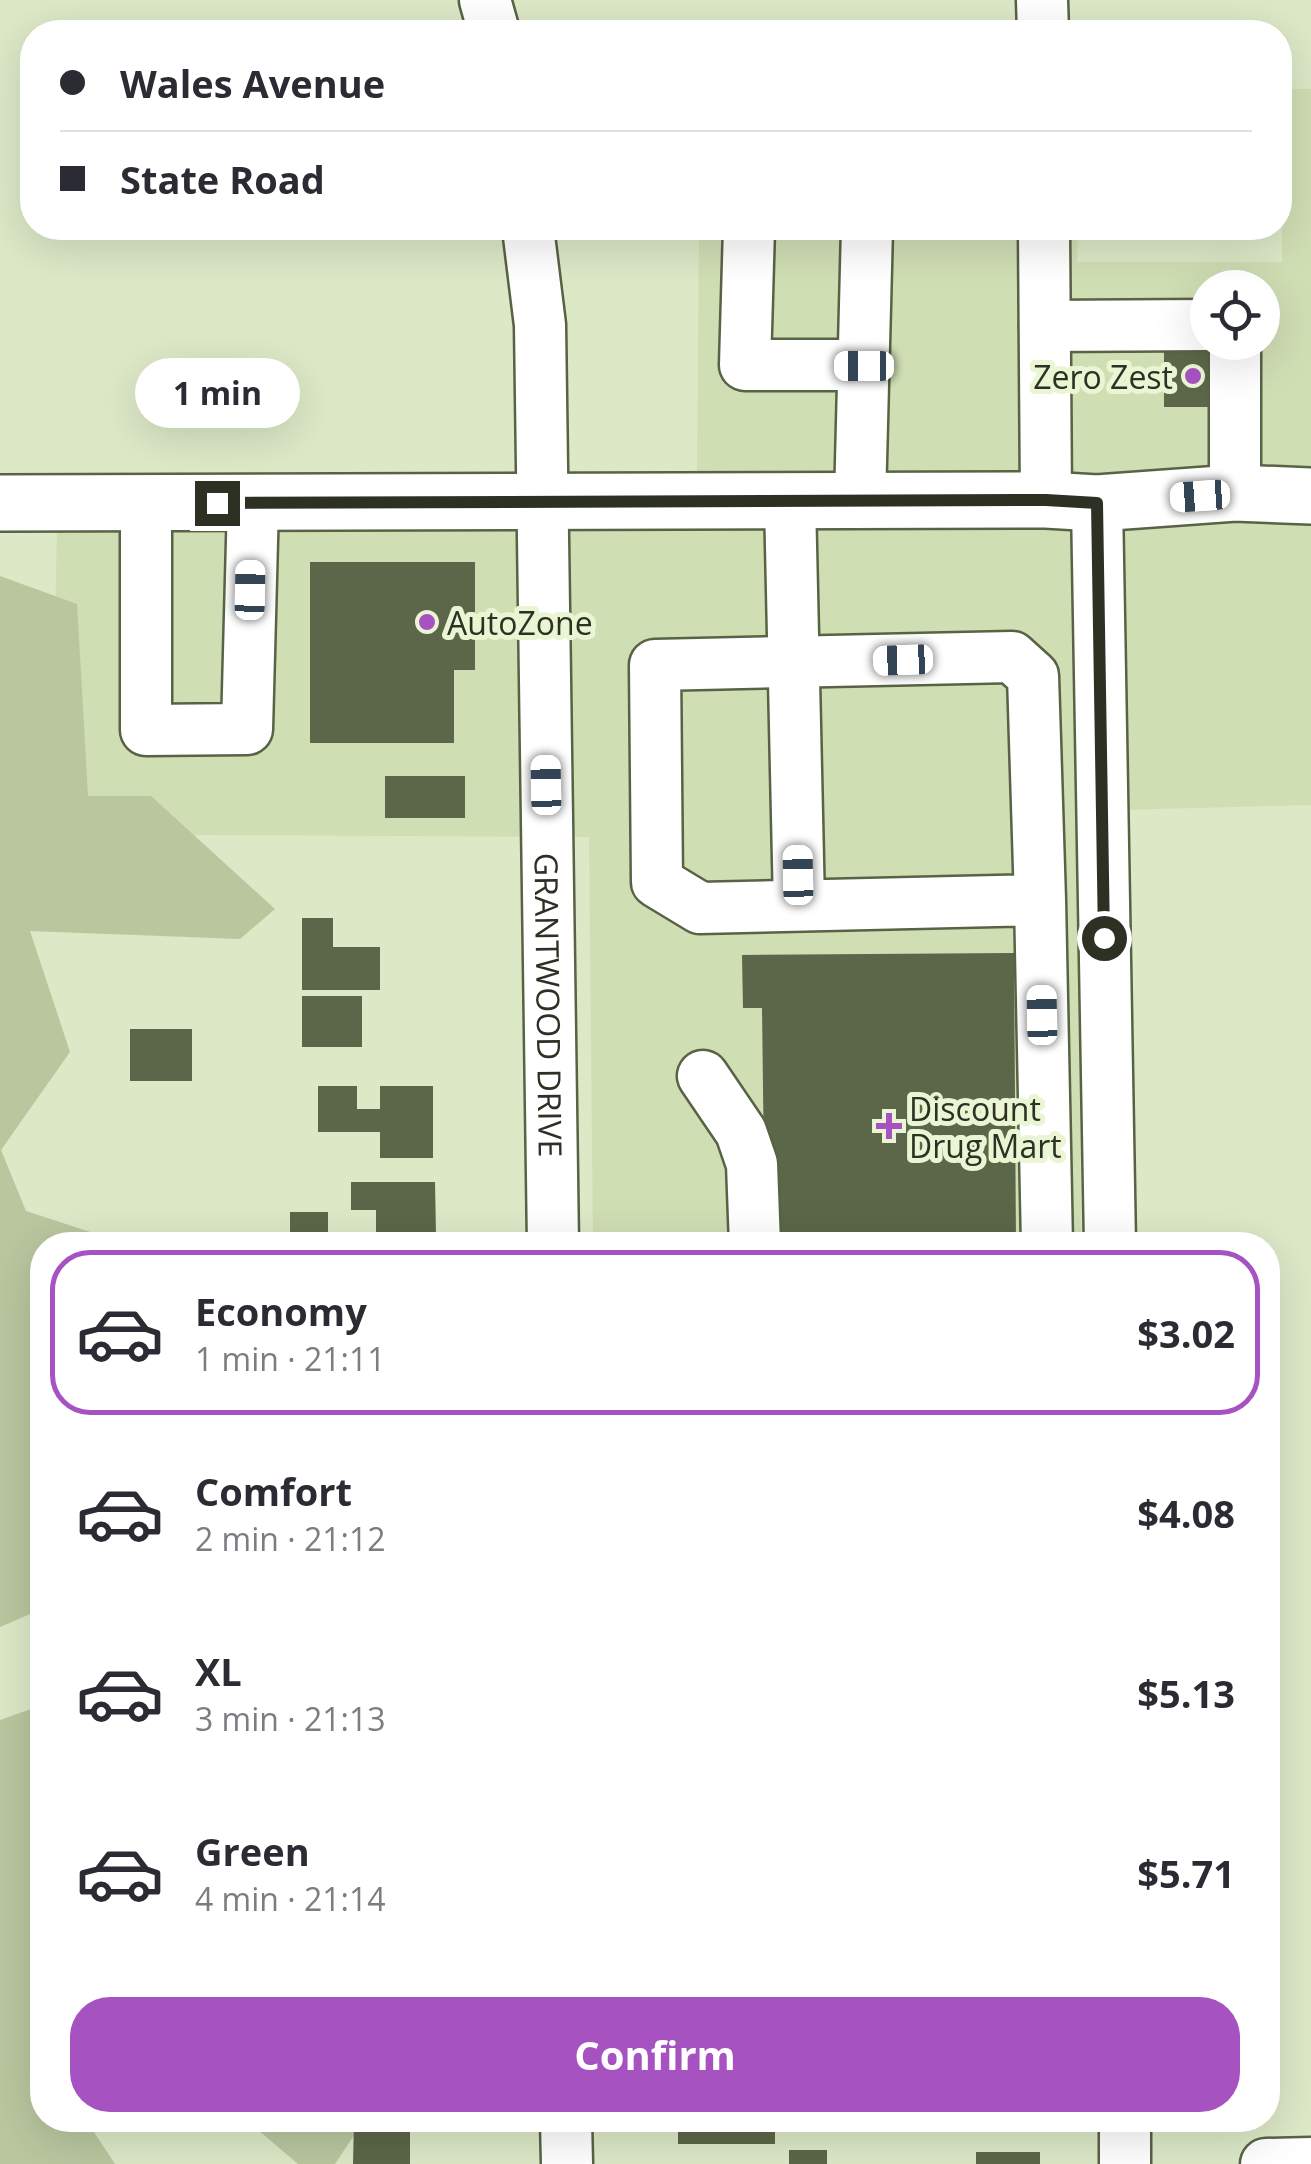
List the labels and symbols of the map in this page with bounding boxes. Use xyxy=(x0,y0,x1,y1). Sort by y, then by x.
car xyxy=(834,351,894,381)
place label: Zero Zest xyxy=(1033,355,1173,398)
callout: 1 min xyxy=(134,358,300,428)
marker: Zero Zest xyxy=(1182,365,1204,387)
car xyxy=(1169,479,1231,513)
route end xyxy=(195,481,240,526)
car xyxy=(234,560,266,620)
place label: AutoZone xyxy=(447,601,593,644)
marker: AutoZone xyxy=(416,611,438,633)
car xyxy=(872,644,934,676)
car xyxy=(530,755,562,815)
car xyxy=(782,845,814,905)
street label: GRANTWOOD DRIVE xyxy=(526,853,573,1158)
route start xyxy=(1082,916,1127,961)
car xyxy=(1026,985,1058,1045)
place label: Discount Drug Mart xyxy=(909,1087,1062,1167)
marker: Discount Drug Mart xyxy=(878,1115,900,1137)

